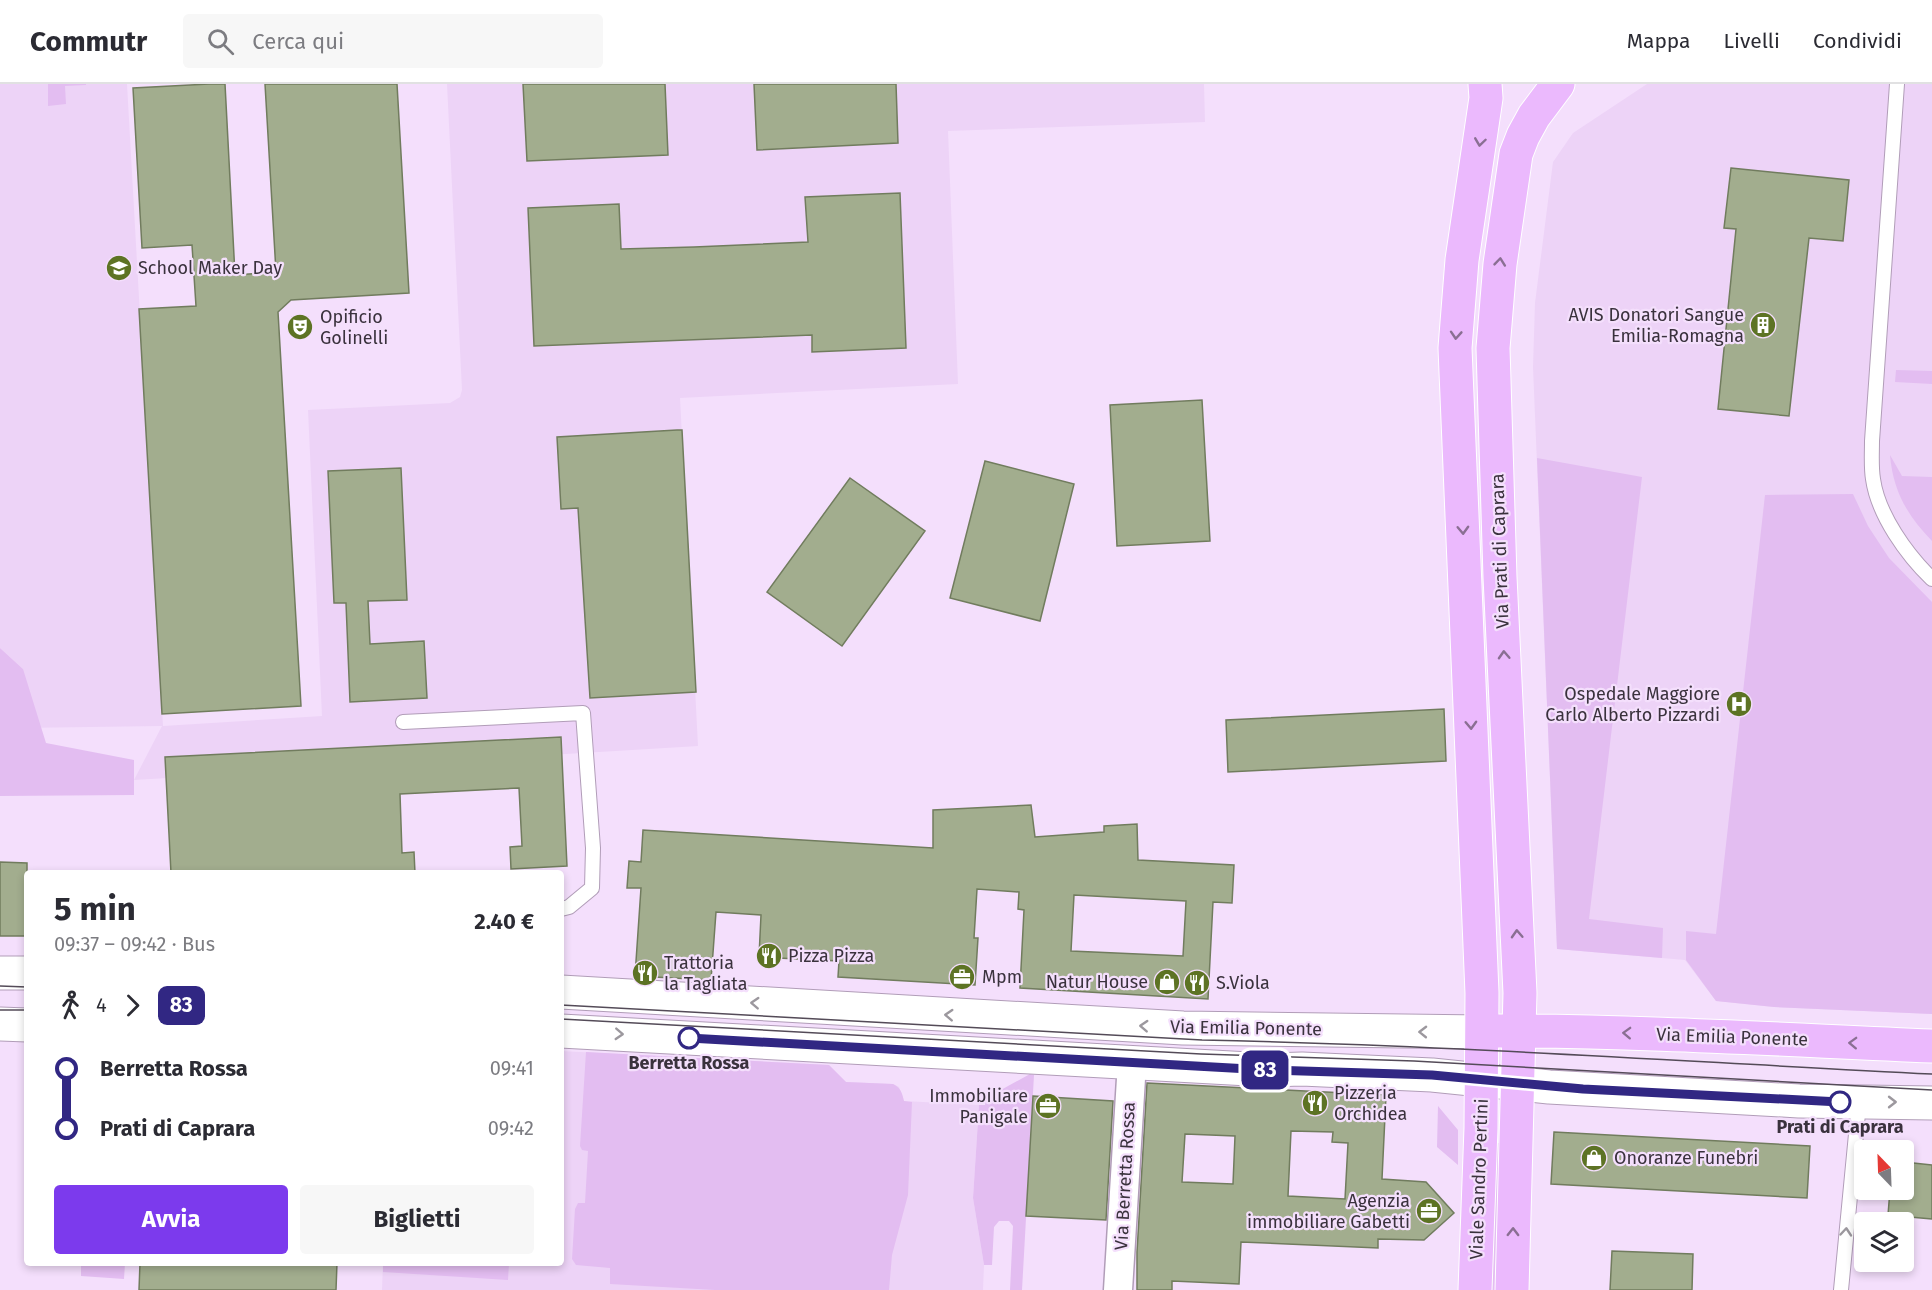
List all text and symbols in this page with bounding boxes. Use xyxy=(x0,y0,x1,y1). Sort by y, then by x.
search box xyxy=(183,14,603,68)
text: Commutr xyxy=(30,25,147,58)
icon: search xyxy=(204,25,237,58)
text: Cerca qui xyxy=(252,28,344,55)
text: Mappa xyxy=(1627,28,1691,54)
text: Livelli xyxy=(1724,28,1780,54)
text: Condividi xyxy=(1813,28,1902,54)
one-way arrow xyxy=(1474,137,1486,147)
school or university icon: School Maker Day xyxy=(104,253,134,283)
place label: School Maker Day xyxy=(138,257,282,279)
one-way arrow xyxy=(1493,257,1506,267)
place label: AVIS Donatori Sangue Emilia-Romagna xyxy=(1568,304,1744,347)
place label: Opificio Golinelli xyxy=(320,306,388,349)
building icon: AVIS Donatori Sangue Emilia-Romagna xyxy=(1748,310,1778,340)
theatre icon: Opificio Golinelli xyxy=(285,312,315,342)
one-way arrow xyxy=(1450,331,1463,340)
street label: Via Prati di Caprara xyxy=(1486,473,1514,629)
one-way arrow xyxy=(1456,526,1469,535)
one-way arrow xyxy=(1497,651,1510,660)
place label: Ospedale Maggiore Carlo Alberto Pizzardi xyxy=(1545,683,1720,726)
hospital icon: Ospedale Maggiore Carlo Alberto Pizzardi xyxy=(1724,689,1754,719)
one-way arrow xyxy=(1464,721,1477,730)
text: 5 min xyxy=(54,889,136,929)
text: 2.40 € xyxy=(474,908,534,935)
one-way arrow xyxy=(1511,930,1524,939)
text: 09:37 – 09:42 · Bus xyxy=(54,932,215,956)
restaurant icon: Pizza Pizza xyxy=(754,941,784,971)
place label: Pizza Pizza xyxy=(788,945,874,967)
place label: Trattoria la Tagliata xyxy=(664,952,747,995)
restaurant icon: Trattoria la Tagliata xyxy=(630,958,660,988)
office icon: Mpm xyxy=(947,962,977,992)
place label: Mpm xyxy=(982,966,1022,988)
shop icon: Natur House xyxy=(1152,967,1182,997)
restaurant icon: S.Viola xyxy=(1182,968,1212,998)
place label: Natur House xyxy=(1046,971,1148,993)
place label: S.Viola xyxy=(1216,972,1270,994)
icon: walk xyxy=(54,989,87,1022)
icon: forward xyxy=(116,989,149,1022)
text: 83 xyxy=(170,992,193,1018)
text: 4 xyxy=(96,993,107,1017)
one-way arrow xyxy=(750,997,759,1010)
one-way arrow xyxy=(945,1008,954,1021)
street label: Via Emilia Ponente xyxy=(1170,1016,1322,1040)
one-way arrow xyxy=(1140,1019,1149,1032)
street label: Via Emilia Ponente xyxy=(1656,1023,1808,1051)
one-way arrow xyxy=(1419,1025,1428,1038)
marker: Berretta Rossa xyxy=(678,1027,700,1049)
one-way arrow xyxy=(1622,1027,1631,1040)
one-way arrow xyxy=(615,1028,624,1041)
one-way arrow xyxy=(1848,1036,1857,1049)
line badge: 83 xyxy=(1238,1050,1292,1090)
place label: Berretta Rossa xyxy=(629,1052,750,1074)
text: Berretta Rossa xyxy=(100,1055,248,1082)
text: 09:41 xyxy=(490,1056,534,1080)
text: 83 xyxy=(1253,1057,1277,1083)
place label: Pizzeria Orchidea xyxy=(1334,1082,1407,1125)
place label: Immobiliare Panigale xyxy=(929,1085,1028,1128)
restaurant icon: Pizzeria Orchidea xyxy=(1300,1088,1330,1118)
office icon: Immobiliare Panigale xyxy=(1033,1091,1063,1121)
marker: Prati di Caprara xyxy=(1829,1091,1851,1113)
one-way arrow xyxy=(1887,1096,1896,1108)
street label: Viale Sandro Pertini xyxy=(1465,1098,1493,1260)
street label: Via Berretta Rossa xyxy=(1110,1101,1140,1251)
text: Prati di Caprara xyxy=(100,1115,255,1142)
text: 09:42 xyxy=(488,1116,534,1140)
place label: Prati di Caprara xyxy=(1776,1116,1904,1138)
north arrow xyxy=(1854,1140,1914,1200)
map controls xyxy=(1854,1140,1914,1272)
shop icon: Onoranze Funebri xyxy=(1579,1143,1609,1173)
place label: Onoranze Funebri xyxy=(1614,1147,1758,1169)
button: Avvia xyxy=(54,1185,288,1254)
button: Biglietti xyxy=(300,1185,534,1254)
place label: Agenzia immobiliare Gabetti xyxy=(1247,1190,1410,1233)
office icon: Agenzia immobiliare Gabetti xyxy=(1414,1196,1444,1226)
button: layers xyxy=(1854,1212,1914,1272)
one-way arrow xyxy=(1507,1227,1520,1236)
one-way arrow xyxy=(1839,1227,1852,1236)

